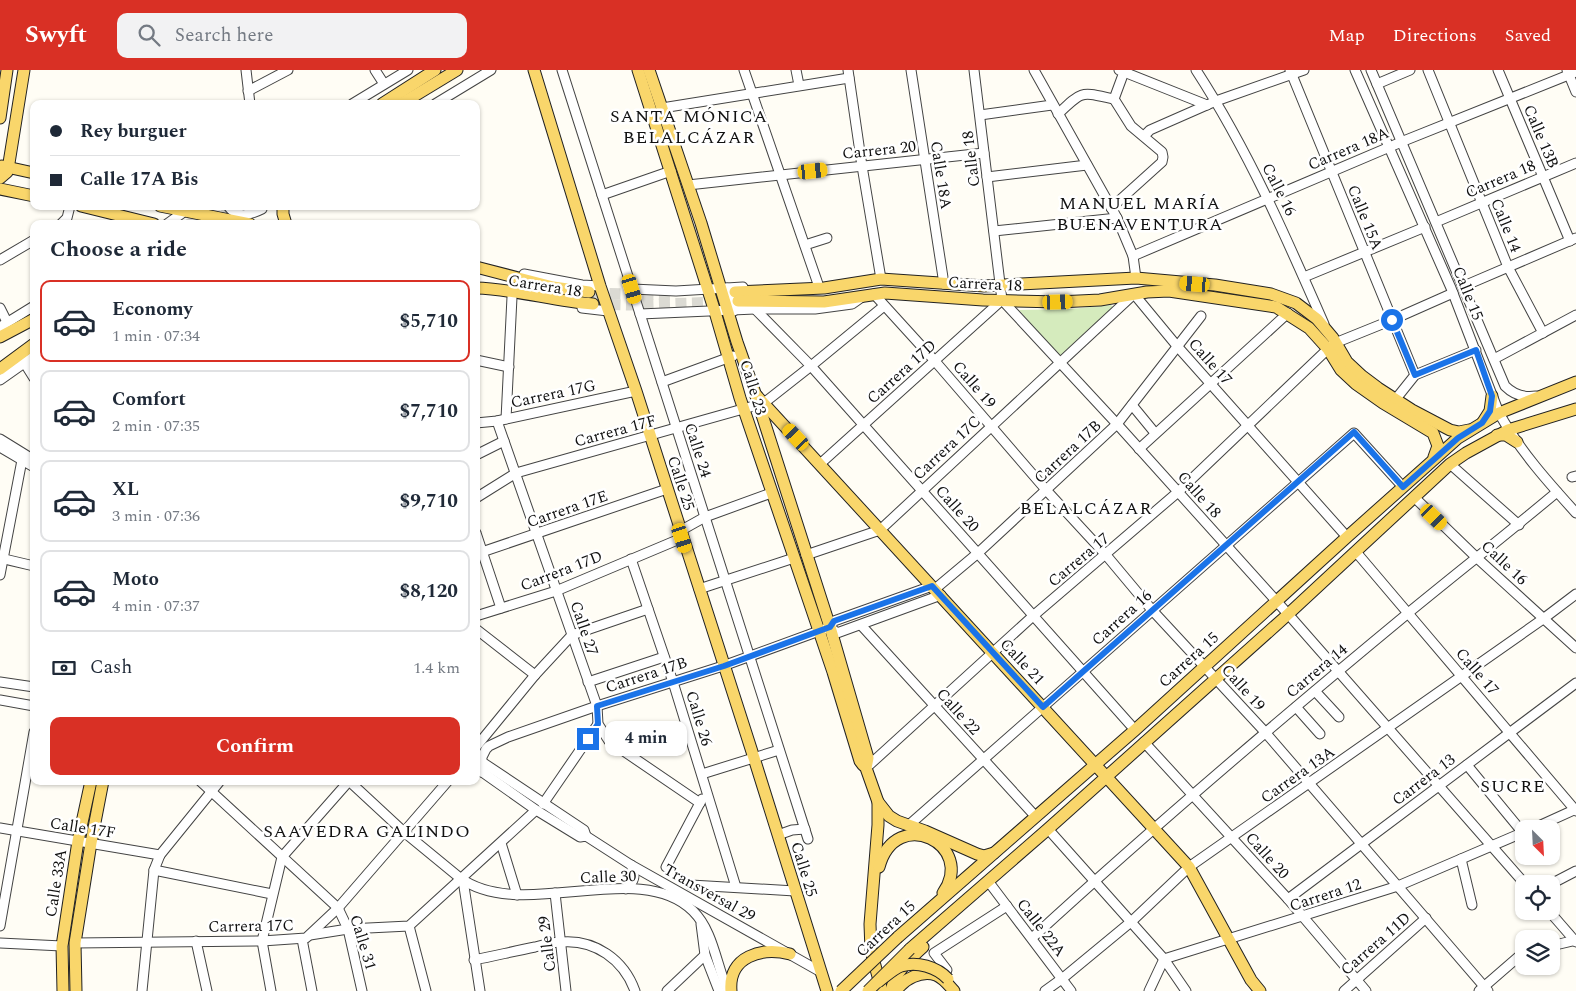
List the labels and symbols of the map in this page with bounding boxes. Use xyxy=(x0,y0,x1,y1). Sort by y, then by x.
street label: Calle 13B xyxy=(1517,101,1565,172)
district label: SANTA MÓNICA BELALCÁZAR xyxy=(610,103,768,151)
street label: Carrera 18A xyxy=(1304,121,1393,177)
street label: Calle 18 xyxy=(956,129,986,188)
street label: Carrera 20 xyxy=(841,134,917,166)
street label: Calle 18A xyxy=(924,139,958,211)
street label: Carrera 18 xyxy=(1462,153,1539,204)
street label: Calle 16 xyxy=(1256,159,1303,220)
car xyxy=(797,162,828,180)
street label: Calle 15A xyxy=(1341,181,1389,254)
district label: MANUEL MARÍA BUENAVENTURA xyxy=(1056,190,1224,238)
street label: Calle 14 xyxy=(1484,195,1528,256)
street label: Calle 15 xyxy=(1446,263,1490,324)
street label: Carrera 18 xyxy=(506,268,583,304)
street label: Carrera 18 xyxy=(947,270,1023,298)
car xyxy=(620,272,643,306)
car xyxy=(1179,275,1210,293)
car xyxy=(1042,294,1073,310)
route start xyxy=(1381,309,1403,331)
street label: Calle 17 xyxy=(1182,333,1238,391)
street label: Carrera 17D xyxy=(861,334,942,410)
street label: Calle 19 xyxy=(947,355,1002,414)
street label: Calle 23 xyxy=(733,357,773,418)
street label: Carrera 17G xyxy=(508,373,598,415)
street label: Carrera 17F xyxy=(572,408,659,453)
street label: Carrera 17C xyxy=(907,410,986,486)
street label: Carrera 17B xyxy=(1029,414,1107,489)
street label: Calle 24 xyxy=(678,420,718,481)
car xyxy=(780,421,811,453)
street label: Calle 25 xyxy=(661,453,701,514)
street label: Calle 18 xyxy=(1171,466,1227,524)
street label: Calle 20 xyxy=(929,480,985,538)
street label: Carrera 17E xyxy=(523,484,611,534)
district label: BELALCÁZAR xyxy=(1020,495,1152,522)
car xyxy=(1418,501,1450,533)
car xyxy=(670,521,693,555)
street label: Carrera 17 xyxy=(1042,527,1115,593)
street label: Calle 16 xyxy=(1475,535,1533,591)
street label: Carrera 17D xyxy=(517,544,606,598)
street label: Carrera 16 xyxy=(1086,584,1157,651)
street label: Calle 27 xyxy=(564,598,605,659)
street label: Carrera 15 xyxy=(1153,626,1224,693)
street label: Calle 21 xyxy=(994,633,1050,691)
street label: Carrera 14 xyxy=(1280,638,1353,704)
street label: Calle 17 xyxy=(1450,642,1505,701)
street label: Carrera 17B xyxy=(602,650,690,699)
street label: Calle 19 xyxy=(1215,659,1271,717)
street label: Calle 22 xyxy=(930,683,986,741)
street label: Calle 26 xyxy=(679,688,719,749)
callout: 4 min xyxy=(606,722,688,756)
route end xyxy=(577,728,599,750)
street label: Carrera 13A xyxy=(1255,740,1340,809)
street label: Carrera 13 xyxy=(1387,748,1460,812)
district label: SUCRE xyxy=(1480,773,1546,800)
street label: Calle 17F xyxy=(48,811,117,845)
district label: SAAVEDRA GALINDO xyxy=(263,818,471,845)
north arrow xyxy=(1515,820,1560,865)
street label: Calle 20 xyxy=(1239,827,1295,885)
street label: Calle 25 xyxy=(784,839,824,900)
street label: Calle 33A xyxy=(39,847,73,919)
street label: Transversal 29 xyxy=(659,858,760,928)
street label: Calle 30 xyxy=(579,864,637,890)
street label: Carrera 12 xyxy=(1286,872,1364,918)
street label: Calle 22A xyxy=(1011,893,1072,962)
street label: Carrera 15 xyxy=(850,895,921,963)
street label: Carrera 11D xyxy=(1335,906,1416,981)
street label: Calle 31 xyxy=(343,912,383,973)
street label: Carrera 17C xyxy=(208,913,294,939)
street label: Calle 29 xyxy=(532,914,562,973)

